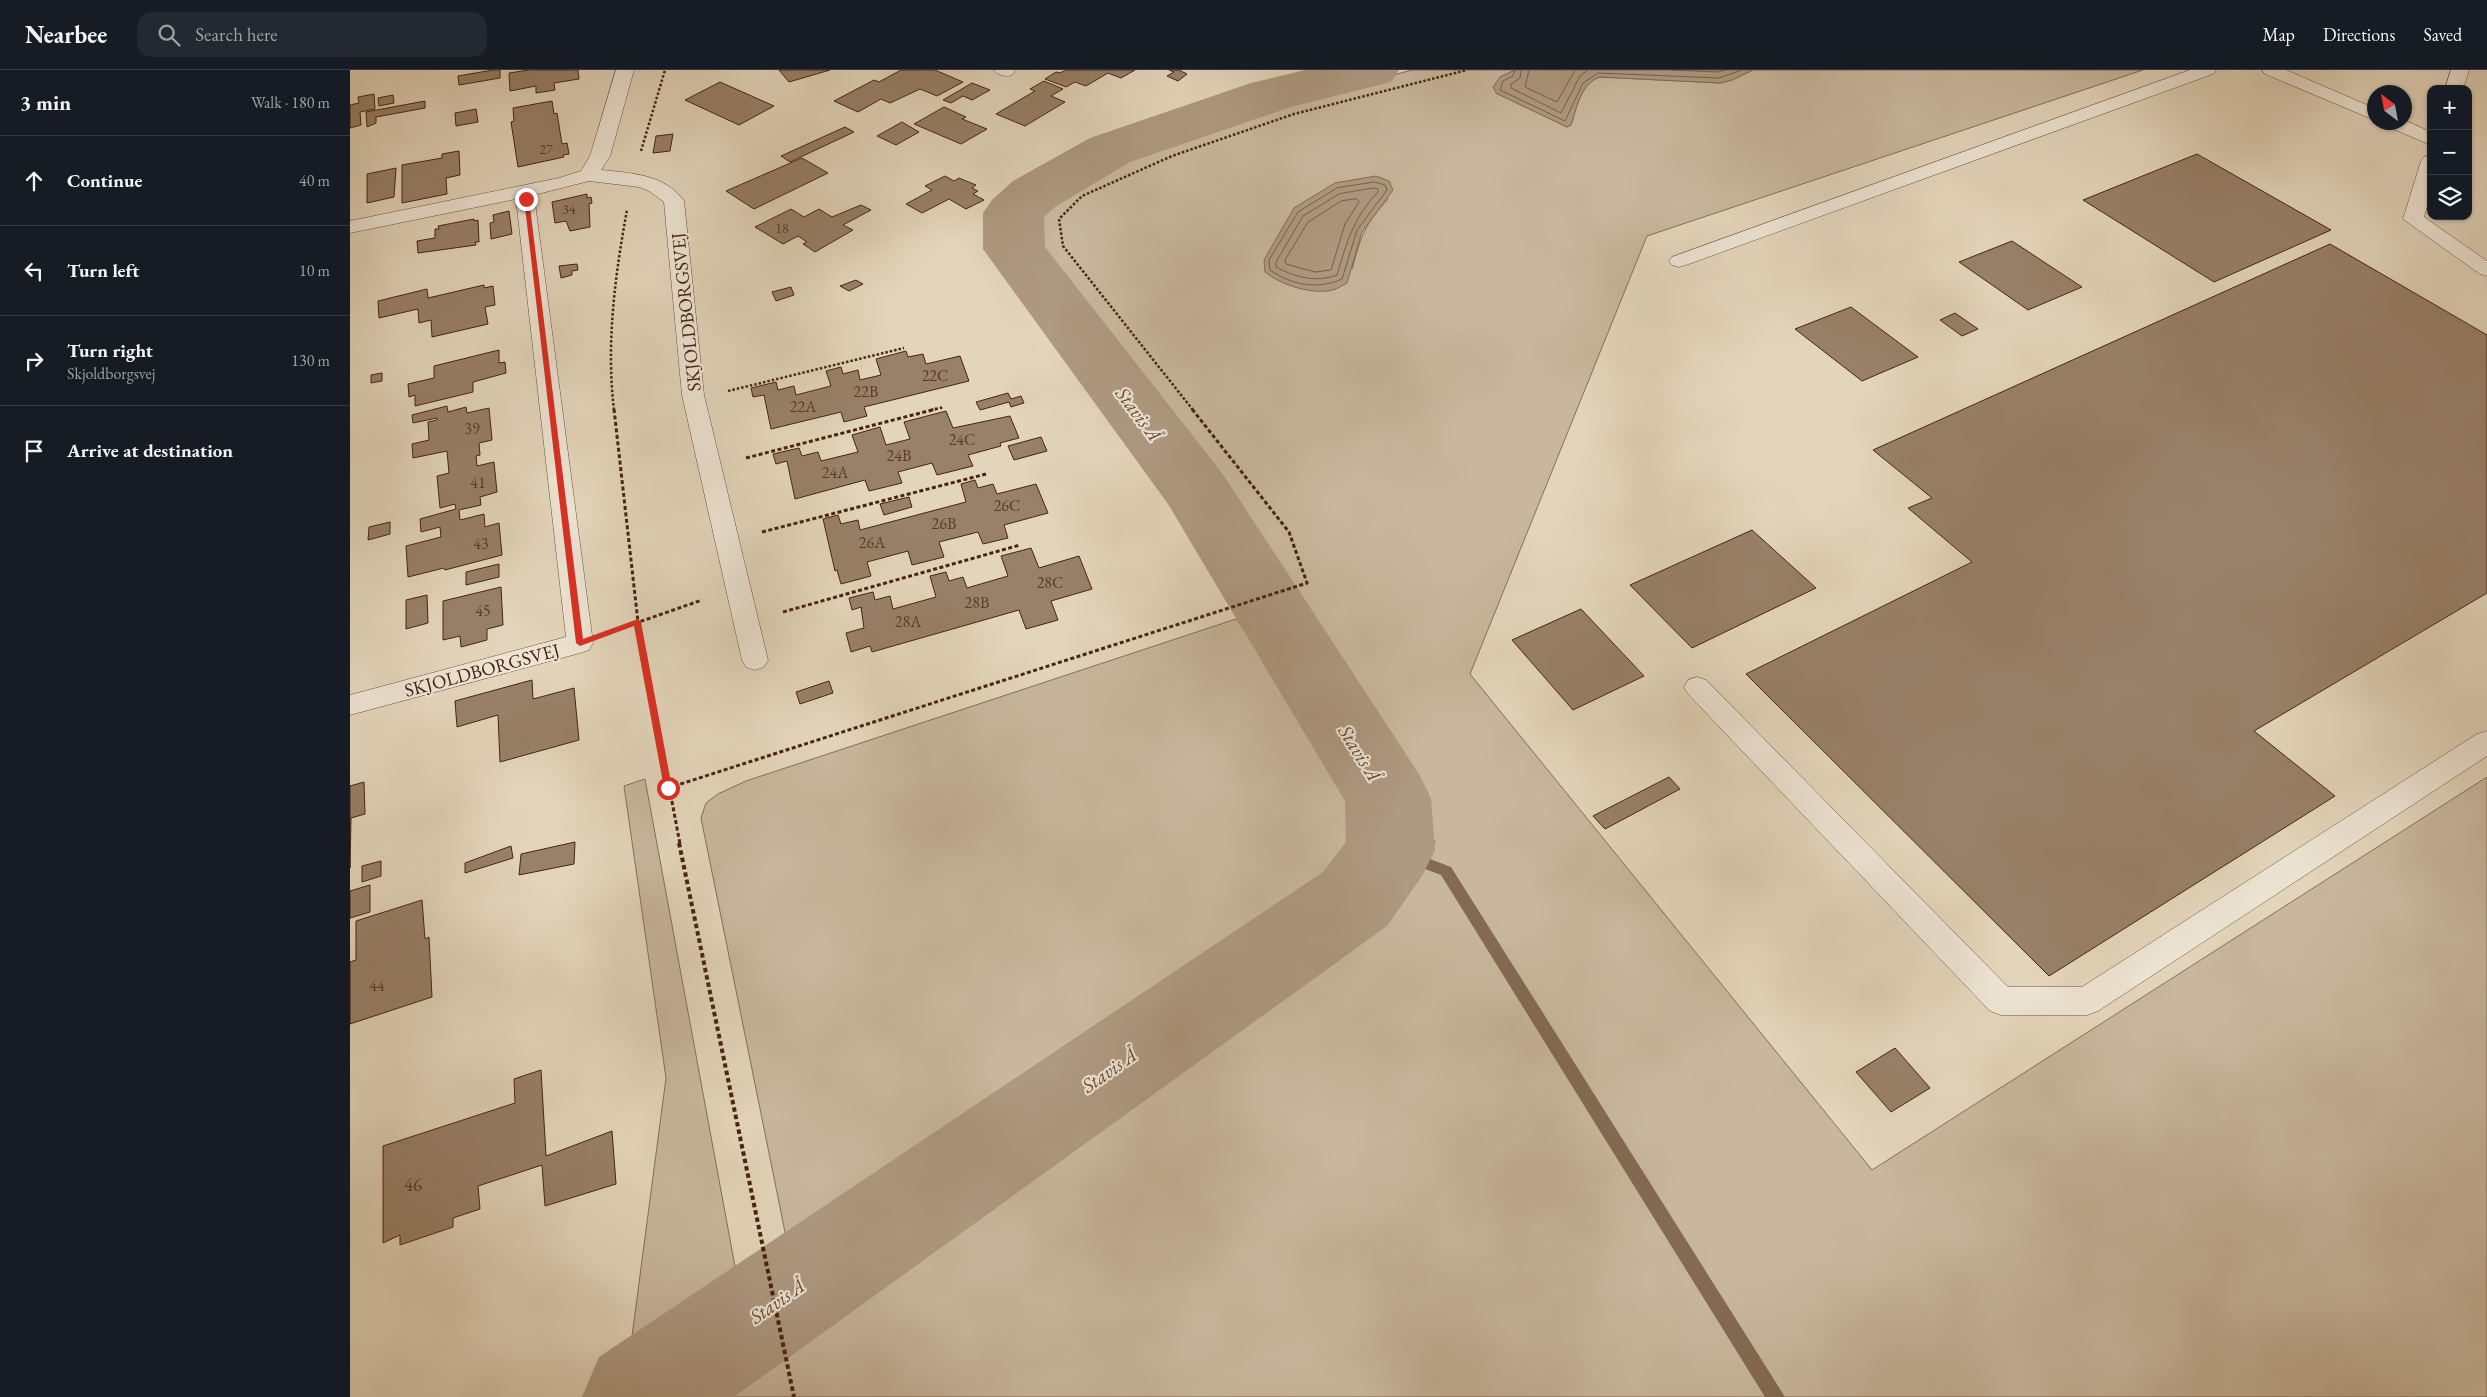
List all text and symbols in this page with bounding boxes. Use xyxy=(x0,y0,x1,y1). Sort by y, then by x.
search box xyxy=(137,12,487,57)
text: Nearbee xyxy=(25,19,107,50)
icon: search xyxy=(155,21,183,49)
text: Search here xyxy=(195,22,278,47)
text: Map xyxy=(2263,23,2295,46)
text: Directions xyxy=(2323,23,2395,46)
text: Saved xyxy=(2423,23,2462,46)
north arrow xyxy=(2367,85,2412,130)
map controls xyxy=(2427,85,2472,220)
button: + xyxy=(2427,85,2472,130)
text: 3 min xyxy=(20,89,71,116)
text: Walk · 180 m xyxy=(251,92,330,113)
button: − xyxy=(2427,130,2472,175)
house number: 27 xyxy=(539,140,553,158)
icon: ahead xyxy=(20,167,48,195)
text: Continue xyxy=(67,168,142,193)
text: 40 m xyxy=(299,170,330,191)
button: layers xyxy=(2427,175,2472,220)
route end xyxy=(515,188,538,211)
house number: 34 xyxy=(562,200,576,218)
house number: 18 xyxy=(775,219,789,237)
street label: SKJOLDBORGSVEJ xyxy=(665,231,707,393)
icon: left xyxy=(20,257,48,285)
text: Turn left xyxy=(67,258,139,283)
text: 10 m xyxy=(299,260,330,281)
text: Turn right xyxy=(67,338,153,363)
icon: right xyxy=(20,347,48,375)
text: 130 m xyxy=(291,350,330,371)
text: Skjoldborgsvej xyxy=(67,363,155,384)
house number: 22C xyxy=(922,365,948,386)
house number: 22B xyxy=(854,381,878,402)
water label: Stavis Å xyxy=(1109,381,1169,448)
house number: 22A xyxy=(790,396,817,417)
house number: 39 xyxy=(464,418,480,439)
house number: 24C xyxy=(949,429,975,450)
icon: arrive xyxy=(20,437,48,465)
text: Arrive at destination xyxy=(67,438,233,463)
house number: 24B xyxy=(887,445,911,466)
house number: 24A xyxy=(822,462,849,483)
house number: 41 xyxy=(470,472,486,493)
house number: 26C xyxy=(994,495,1020,516)
house number: 26B xyxy=(932,513,956,534)
house number: 26A xyxy=(859,532,886,553)
house number: 43 xyxy=(473,533,489,554)
house number: 28C xyxy=(1037,572,1063,593)
house number: 28B xyxy=(965,592,989,613)
house number: 45 xyxy=(475,600,491,621)
house number: 28A xyxy=(895,611,922,632)
street label: SKJOLDBORGSVEJ xyxy=(401,637,563,703)
water label: Stavis Å xyxy=(1332,719,1388,788)
route start xyxy=(657,777,680,800)
house number: 44 xyxy=(369,975,385,996)
water label: Stavis Å xyxy=(1075,1041,1143,1099)
house number: 46 xyxy=(404,1172,422,1197)
water label: Stavis Å xyxy=(743,1272,811,1330)

